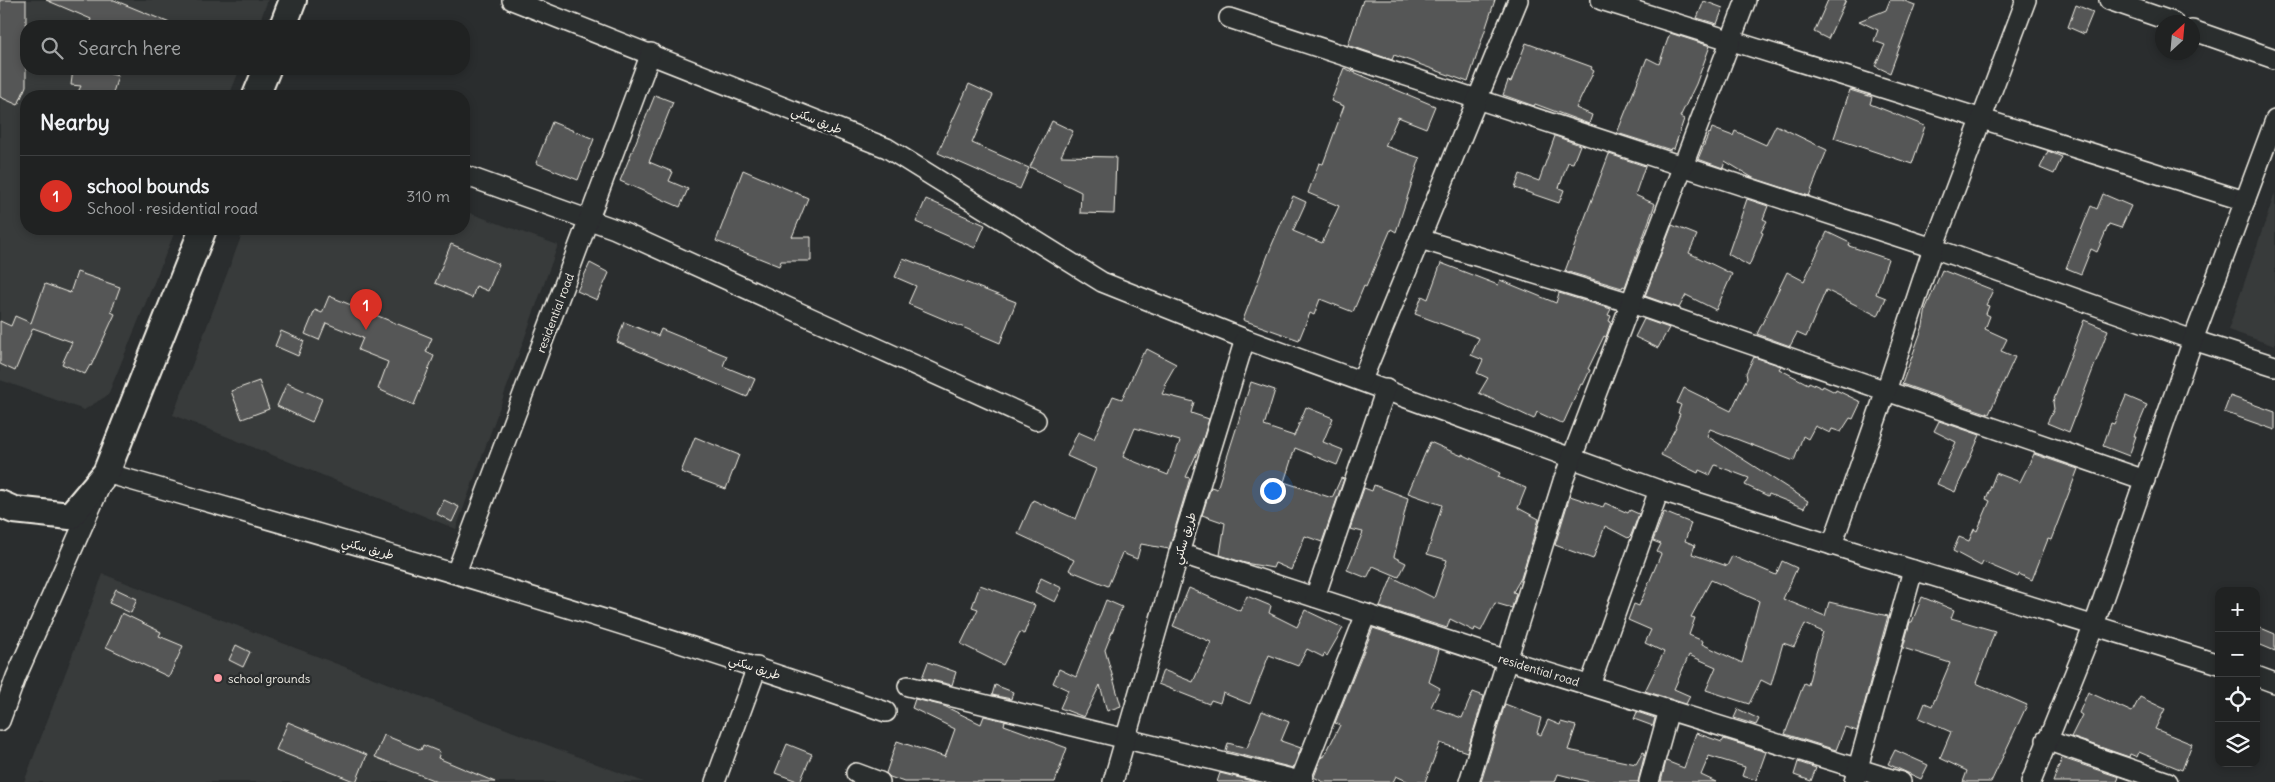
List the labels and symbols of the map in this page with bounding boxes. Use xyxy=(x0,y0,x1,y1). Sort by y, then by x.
north arrow xyxy=(2155,15,2200,60)
street label: طريق سكني xyxy=(788,103,845,141)
street label: residential road xyxy=(533,271,577,355)
pin: 1 xyxy=(350,289,382,330)
your location xyxy=(1260,478,1286,504)
street label: طريق سكني xyxy=(1169,510,1203,567)
street label: طريق سكني xyxy=(339,533,396,566)
street label: residential road xyxy=(1497,651,1581,689)
street label: طريق سكني xyxy=(726,652,783,686)
place label: school grounds xyxy=(228,671,310,686)
marker: school grounds xyxy=(212,672,224,684)

